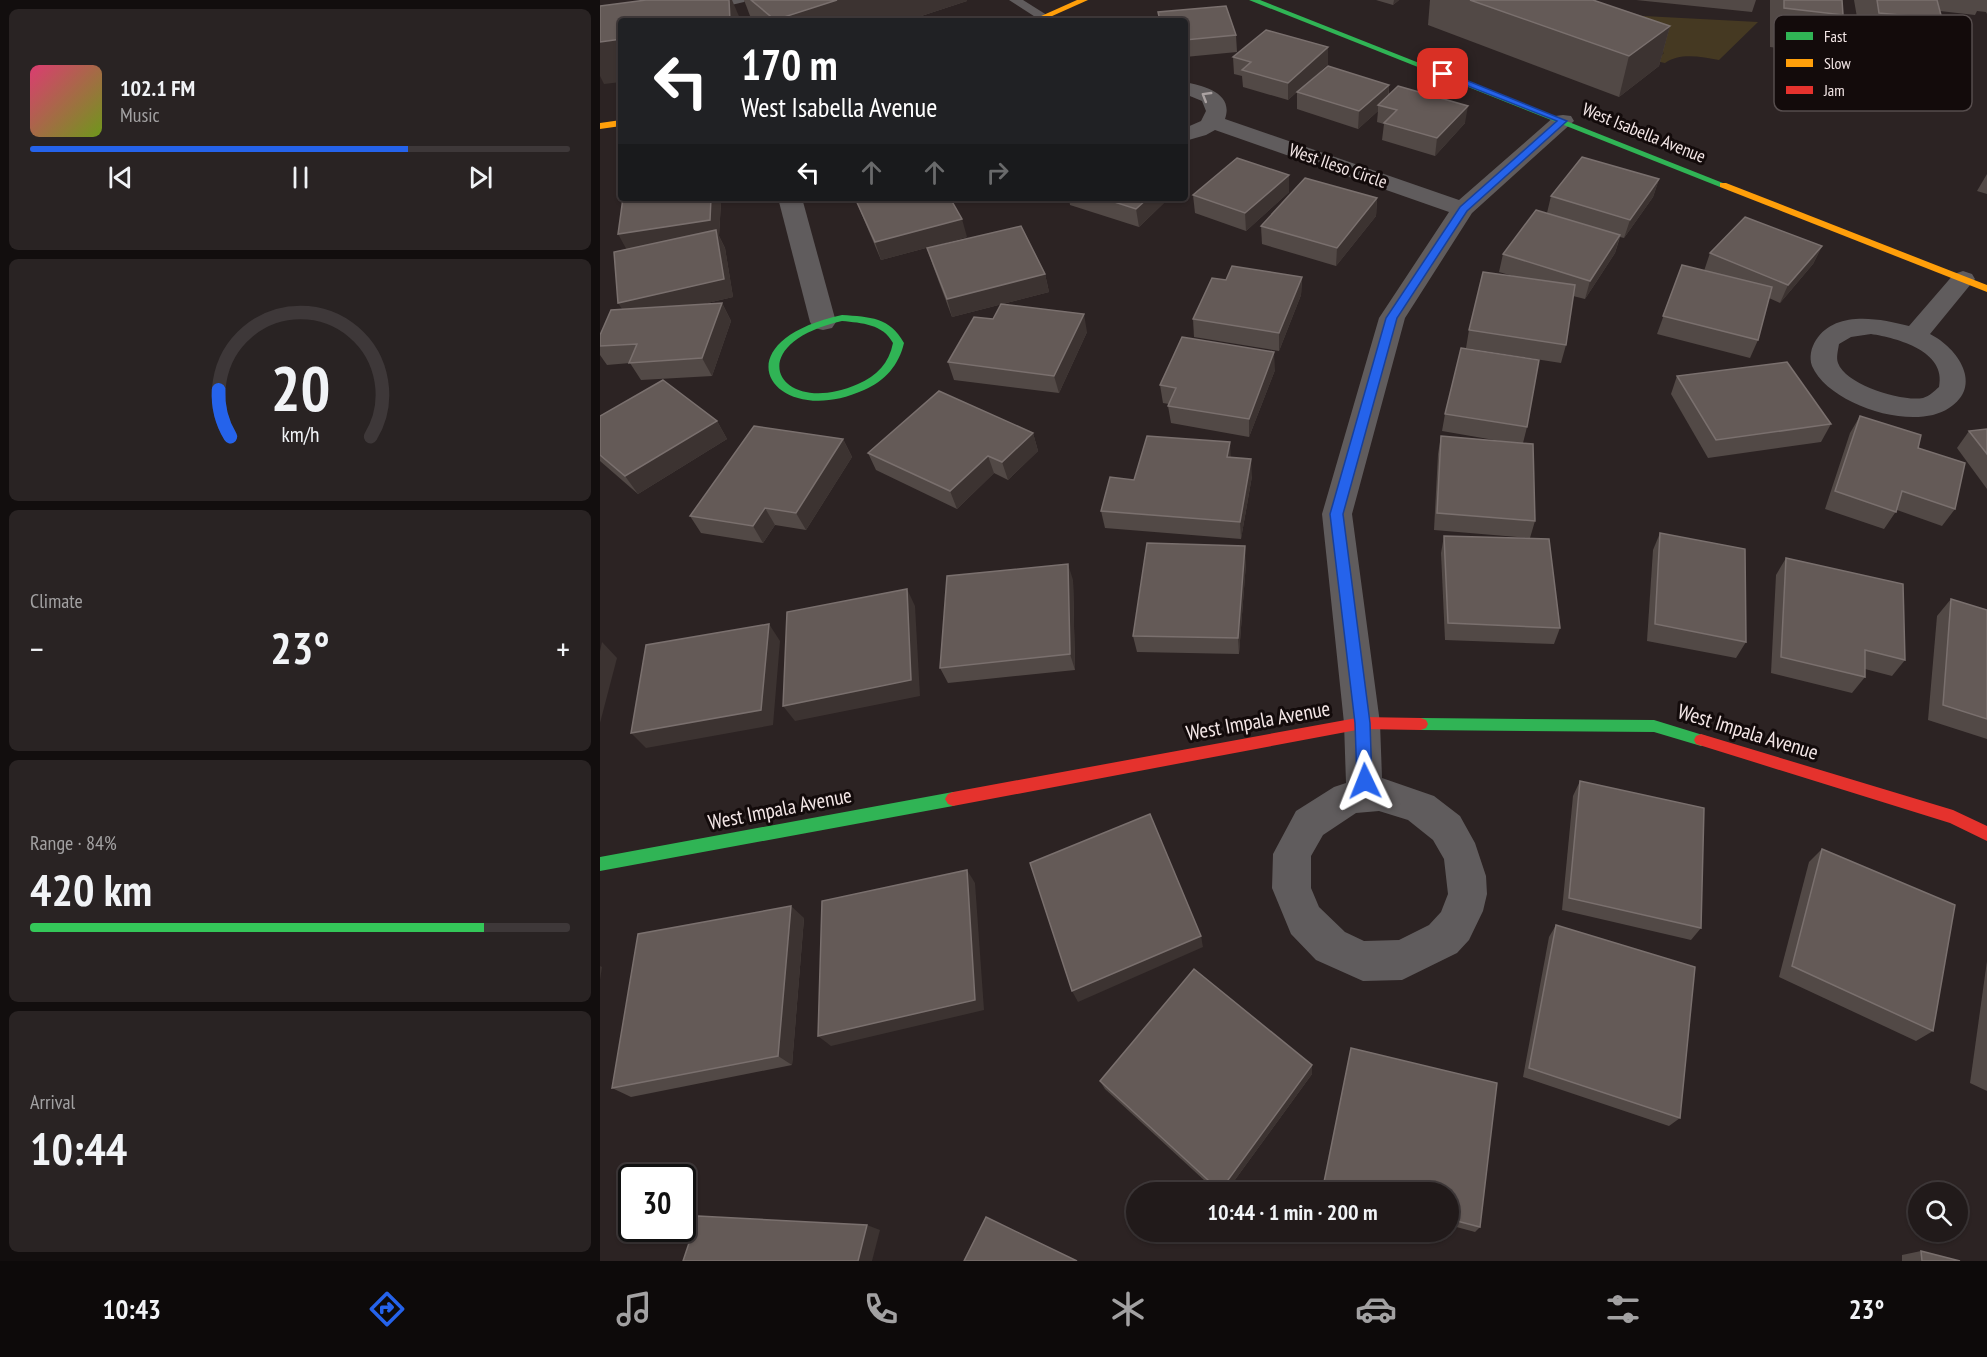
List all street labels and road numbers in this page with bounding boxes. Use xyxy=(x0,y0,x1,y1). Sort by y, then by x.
street label: West Isabella Avenue xyxy=(1579,97,1709,168)
street label: West Ileso Circle xyxy=(1286,138,1390,193)
street label: West Impala Avenue xyxy=(1184,695,1332,746)
street label: West Impala Avenue xyxy=(1675,697,1822,766)
street label: West Impala Avenue xyxy=(706,781,854,836)

